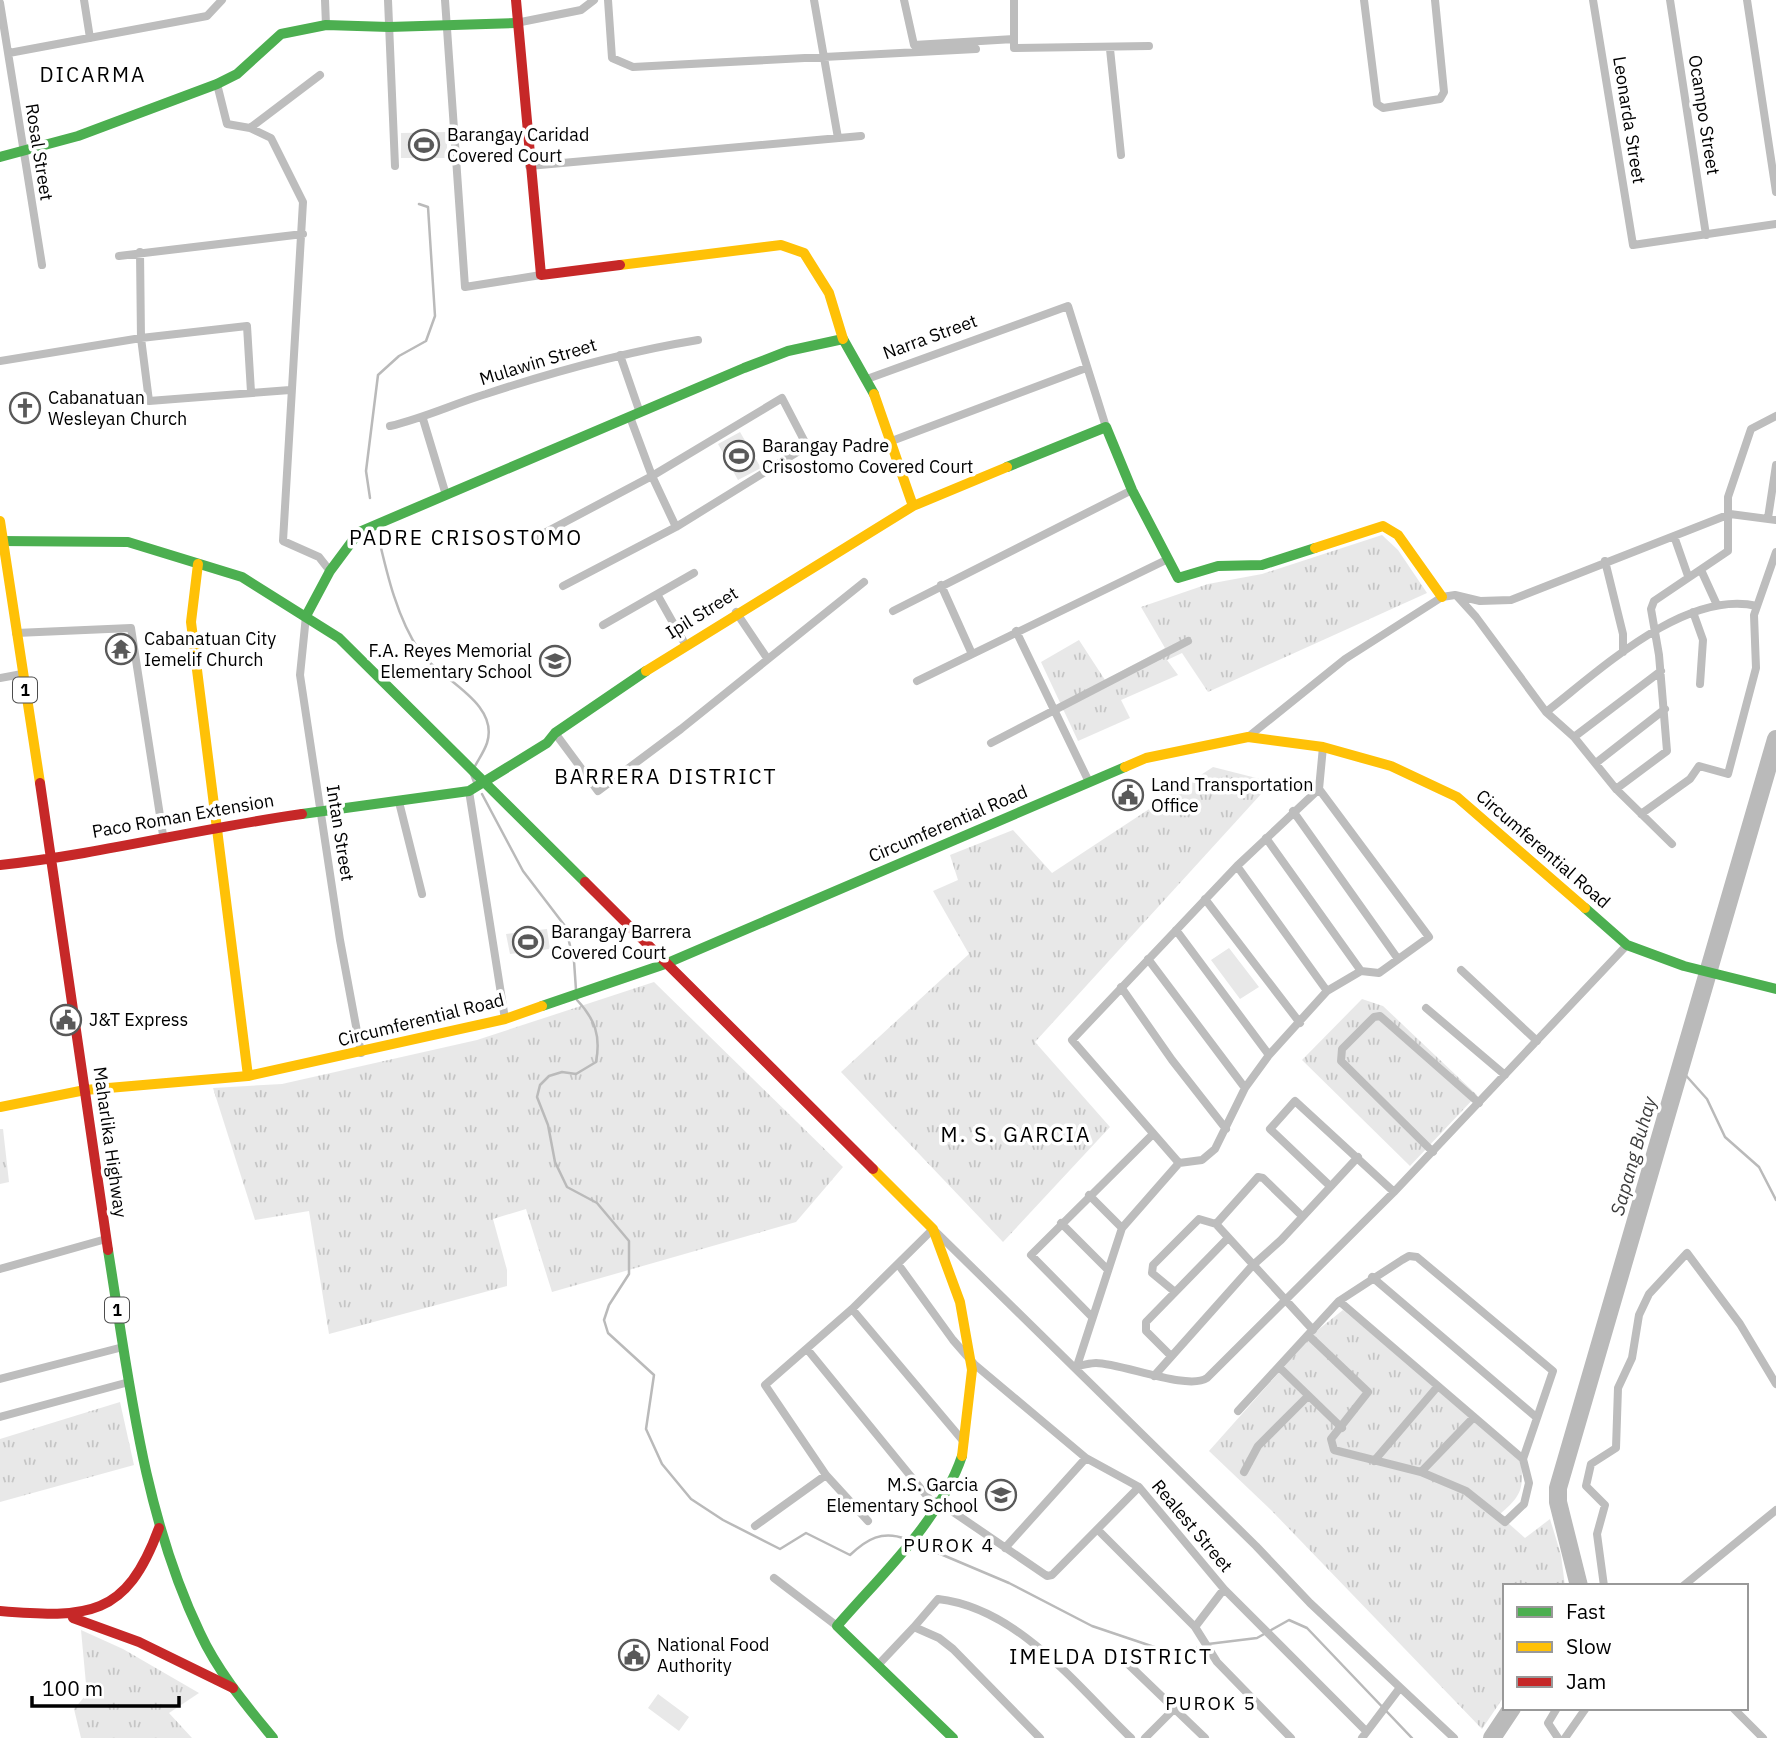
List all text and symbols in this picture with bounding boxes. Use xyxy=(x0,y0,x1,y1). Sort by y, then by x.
street label: Ocampo Street xyxy=(1684,53,1725,177)
street label: Leonarda Street xyxy=(1608,55,1651,185)
district label: DICARMA xyxy=(40,60,146,88)
street label: Rosal Street xyxy=(20,102,59,202)
place label: Barangay Caridad Covered Court xyxy=(447,123,589,167)
sports icon: Barangay Caridad Covered Court xyxy=(407,128,441,162)
street label: Narra Street xyxy=(880,309,980,364)
street label: Mulawin Street xyxy=(476,333,599,390)
place label: Cabanatuan Wesleyan Church xyxy=(48,386,187,430)
church icon: Cabanatuan Wesleyan Church xyxy=(8,391,42,425)
place label: Barangay Padre Crisostomo Covered Court xyxy=(762,434,973,478)
sports icon: Barangay Padre Crisostomo Covered Court xyxy=(722,439,756,473)
district label: PADRE CRISOSTOMO xyxy=(349,523,583,551)
street label: Ipil Street xyxy=(661,581,742,644)
place label: Cabanatuan City Iemelif Church xyxy=(144,627,276,671)
temple icon: Cabanatuan City Iemelif Church xyxy=(104,632,138,666)
place label: F.A. Reyes Memorial Elementary School xyxy=(369,639,532,683)
school or university icon: F.A. Reyes Memorial Elementary School xyxy=(538,644,572,678)
road number: 1 xyxy=(13,678,37,702)
district label: BARRERA DISTRICT xyxy=(554,762,778,790)
place label: Land Transportation Office xyxy=(1151,773,1313,817)
public building icon: Land Transportation Office xyxy=(1111,778,1145,812)
street label: Circumferential Road xyxy=(865,780,1031,867)
street label: Intan Street xyxy=(322,783,359,883)
street label: Circumferential Road xyxy=(1471,784,1615,913)
street label: Paco Roman Extension xyxy=(90,788,276,843)
place label: Barangay Barrera Covered Court xyxy=(551,920,692,964)
sports icon: Barangay Barrera Covered Court xyxy=(511,925,545,959)
street label: Circumferential Road xyxy=(335,988,506,1051)
public building icon: J&T Express xyxy=(49,1003,83,1037)
place label: J&T Express xyxy=(89,1008,188,1031)
street label: Maharlika Highway xyxy=(89,1065,132,1219)
water label: Sapang Buhay xyxy=(1605,1093,1662,1218)
district label: M. S. GARCIA xyxy=(941,1120,1091,1148)
road number: 1 xyxy=(105,1298,129,1322)
place label: M.S. Garcia Elementary School xyxy=(826,1473,978,1517)
street label: Realest Street xyxy=(1147,1475,1238,1577)
school or university icon: M.S. Garcia Elementary School xyxy=(984,1478,1018,1512)
district label: PUROK 4 xyxy=(903,1533,995,1557)
legend xyxy=(1503,1584,1748,1710)
text: Fast xyxy=(1566,1597,1606,1625)
text: Slow xyxy=(1566,1632,1612,1660)
place label: National Food Authority xyxy=(657,1633,769,1677)
public building icon: National Food Authority xyxy=(617,1638,651,1672)
district label: IMELDA DISTRICT xyxy=(1009,1642,1213,1670)
scale bar xyxy=(32,1664,178,1708)
text: Jam xyxy=(1566,1667,1606,1695)
text: 100 m xyxy=(42,1674,103,1702)
district label: PUROK 5 xyxy=(1165,1691,1257,1715)

